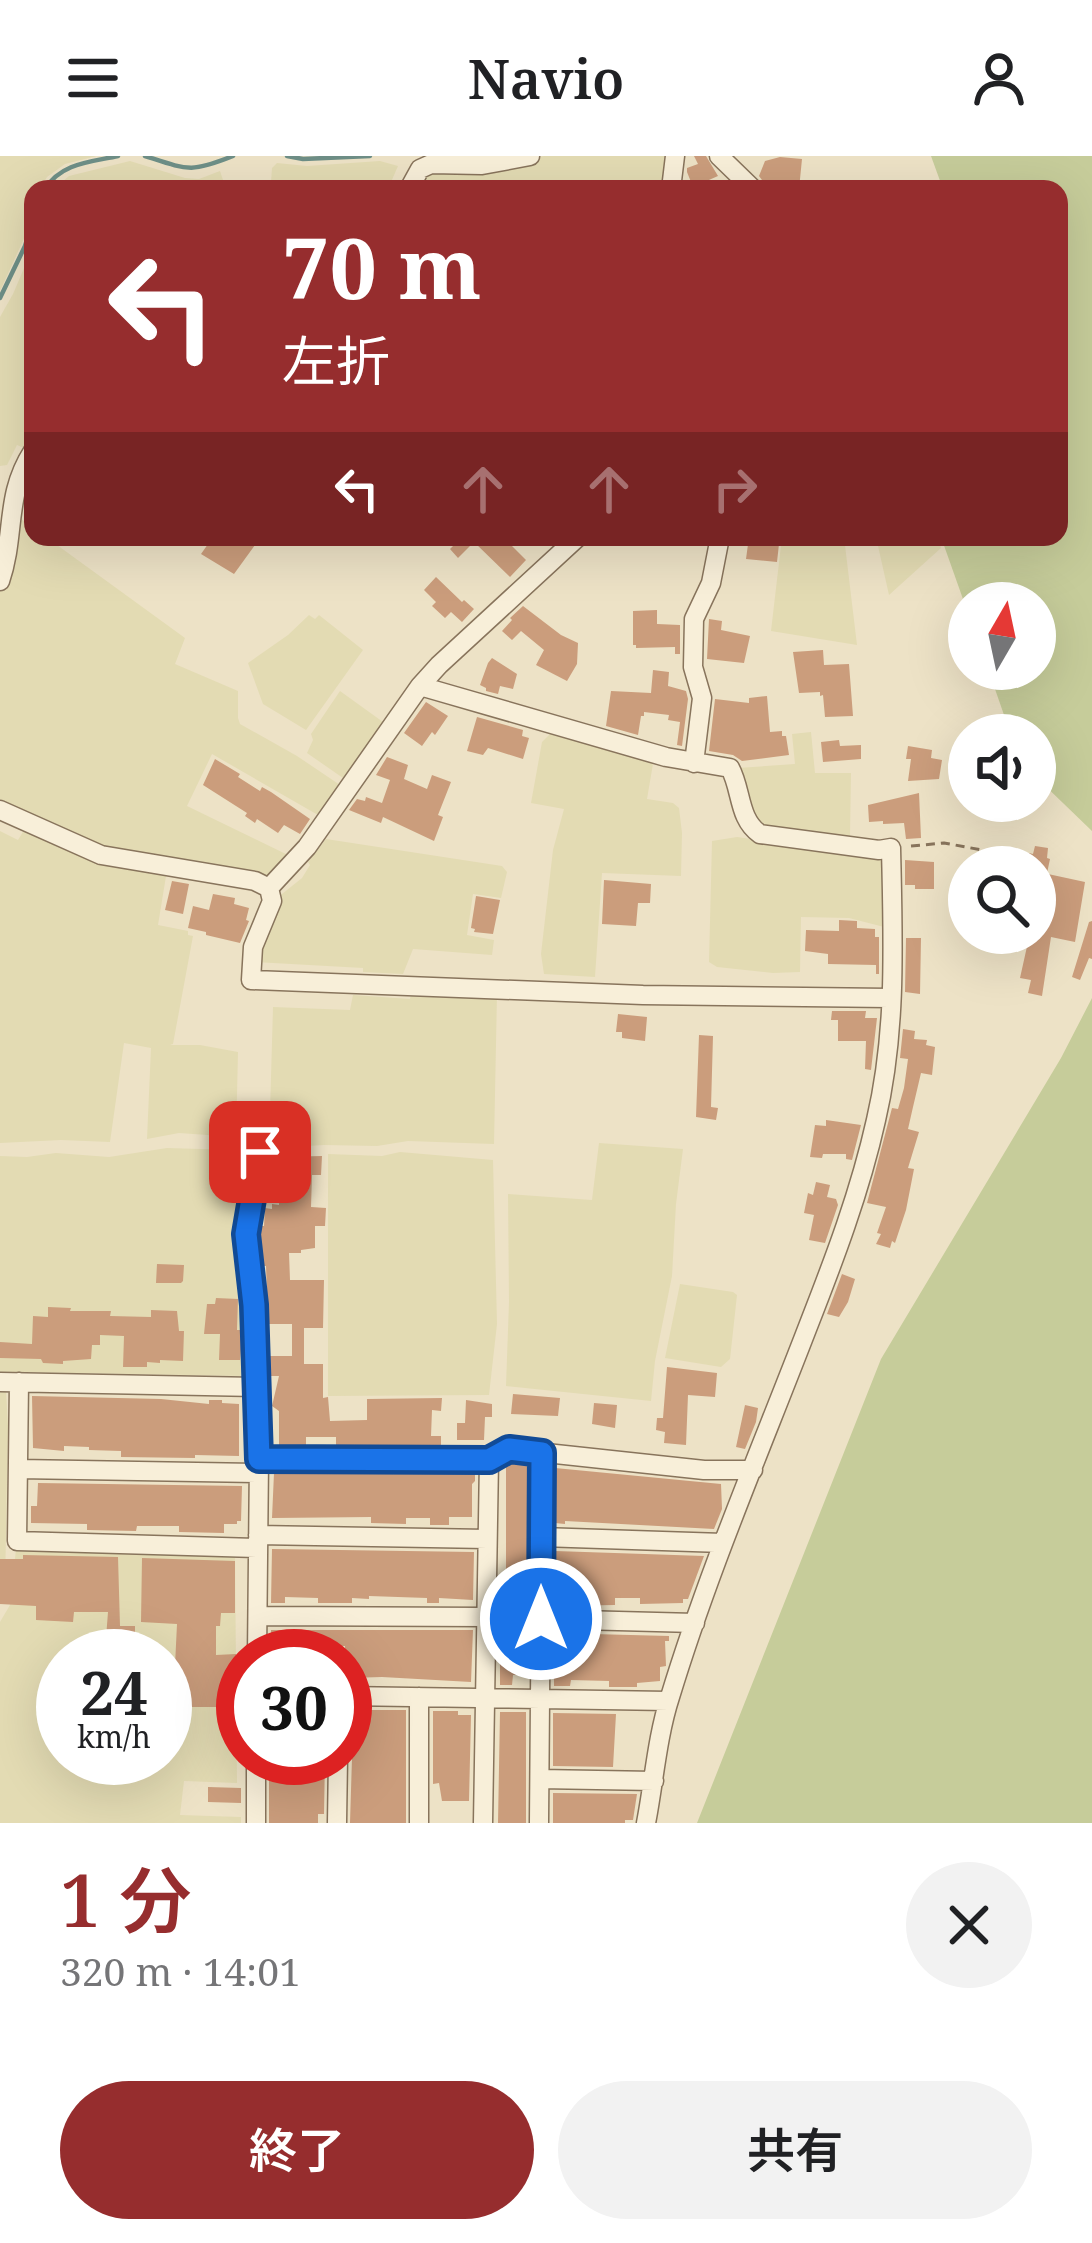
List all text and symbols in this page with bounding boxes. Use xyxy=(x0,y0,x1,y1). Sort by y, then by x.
text: Navio xyxy=(468,41,624,115)
icon: menu xyxy=(60,45,126,111)
icon: person xyxy=(966,45,1032,111)
text: 70 m xyxy=(282,209,482,324)
icon: left xyxy=(84,228,240,384)
text: 左折 xyxy=(282,323,390,397)
icon: left xyxy=(324,456,390,522)
icon: ahead xyxy=(450,456,516,522)
icon: ahead xyxy=(576,456,642,522)
icon: right xyxy=(702,456,768,522)
north arrow xyxy=(948,582,1056,690)
map controls xyxy=(948,582,1056,954)
button: sound xyxy=(948,714,1056,822)
button: search xyxy=(948,846,1056,954)
pin xyxy=(209,1101,311,1203)
icon: arrive xyxy=(227,1119,293,1185)
position arrow xyxy=(478,1556,604,1682)
speed limit sign: 30 xyxy=(216,1629,372,1785)
text: 24 xyxy=(80,1651,148,1733)
text: km/h xyxy=(77,1716,151,1757)
text: 1 分 xyxy=(60,1850,191,1948)
button: close xyxy=(906,1862,1032,1988)
text: 320 m · 14:01 xyxy=(60,1944,301,1997)
button: 終了 xyxy=(60,2081,534,2219)
button: 共有 xyxy=(558,2081,1032,2219)

